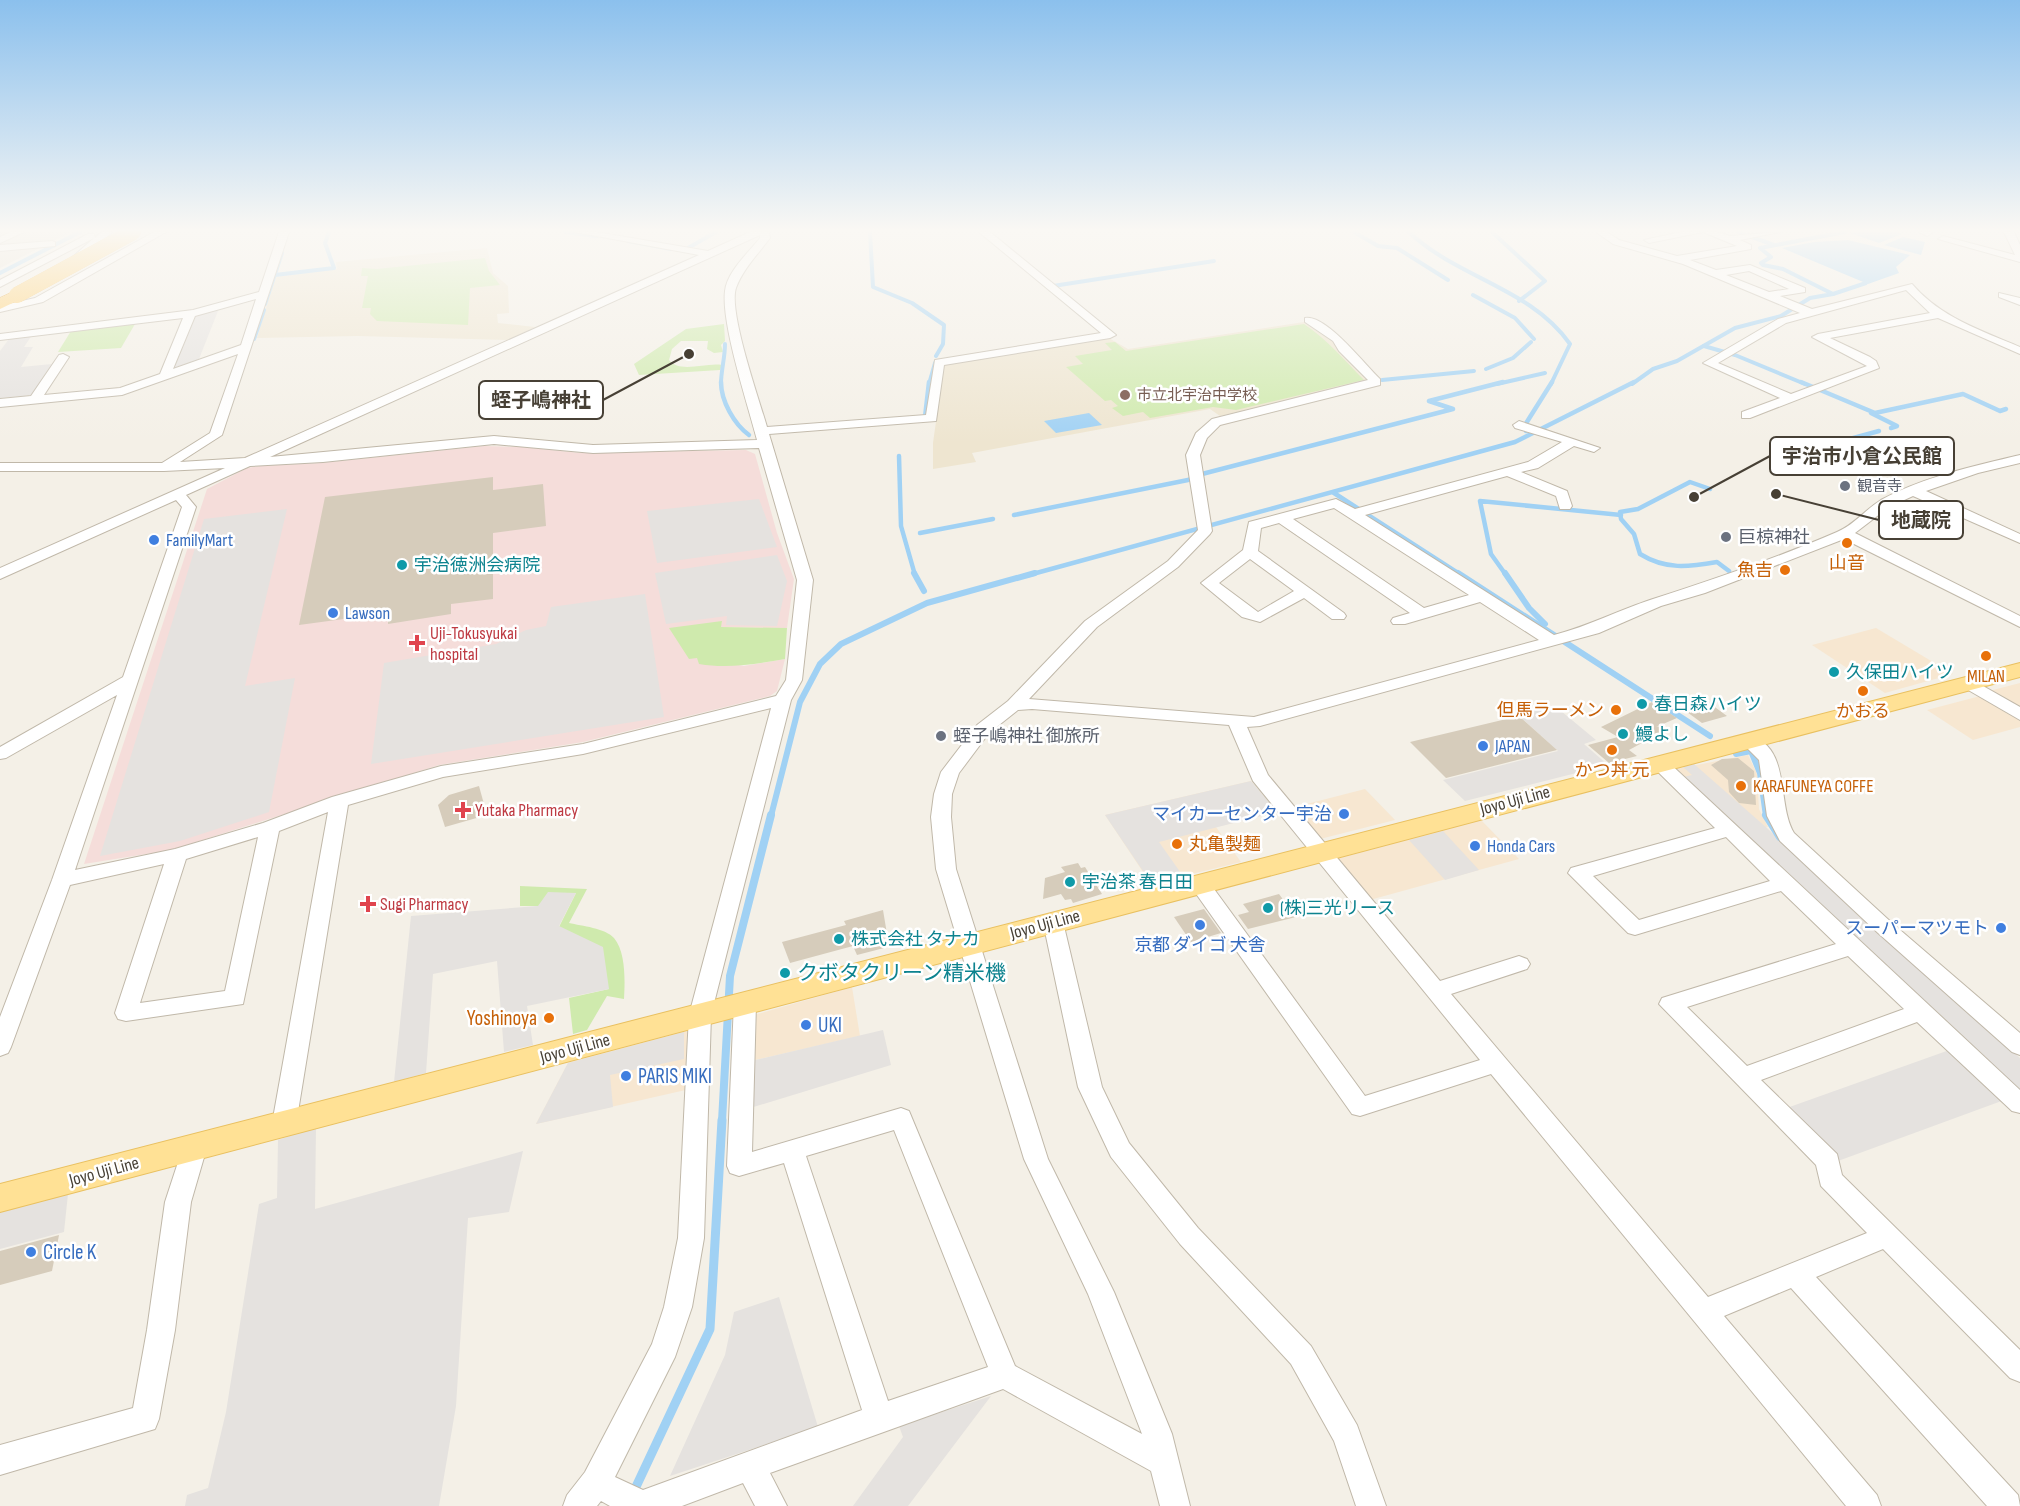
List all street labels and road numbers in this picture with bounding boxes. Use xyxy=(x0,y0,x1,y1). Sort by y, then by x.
street label: Joyo Uji Line xyxy=(1477,781,1552,820)
street label: Joyo Uji Line xyxy=(1007,905,1082,944)
street label: Joyo Uji Line xyxy=(537,1029,612,1068)
street label: Joyo Uji Line xyxy=(66,1152,141,1191)

